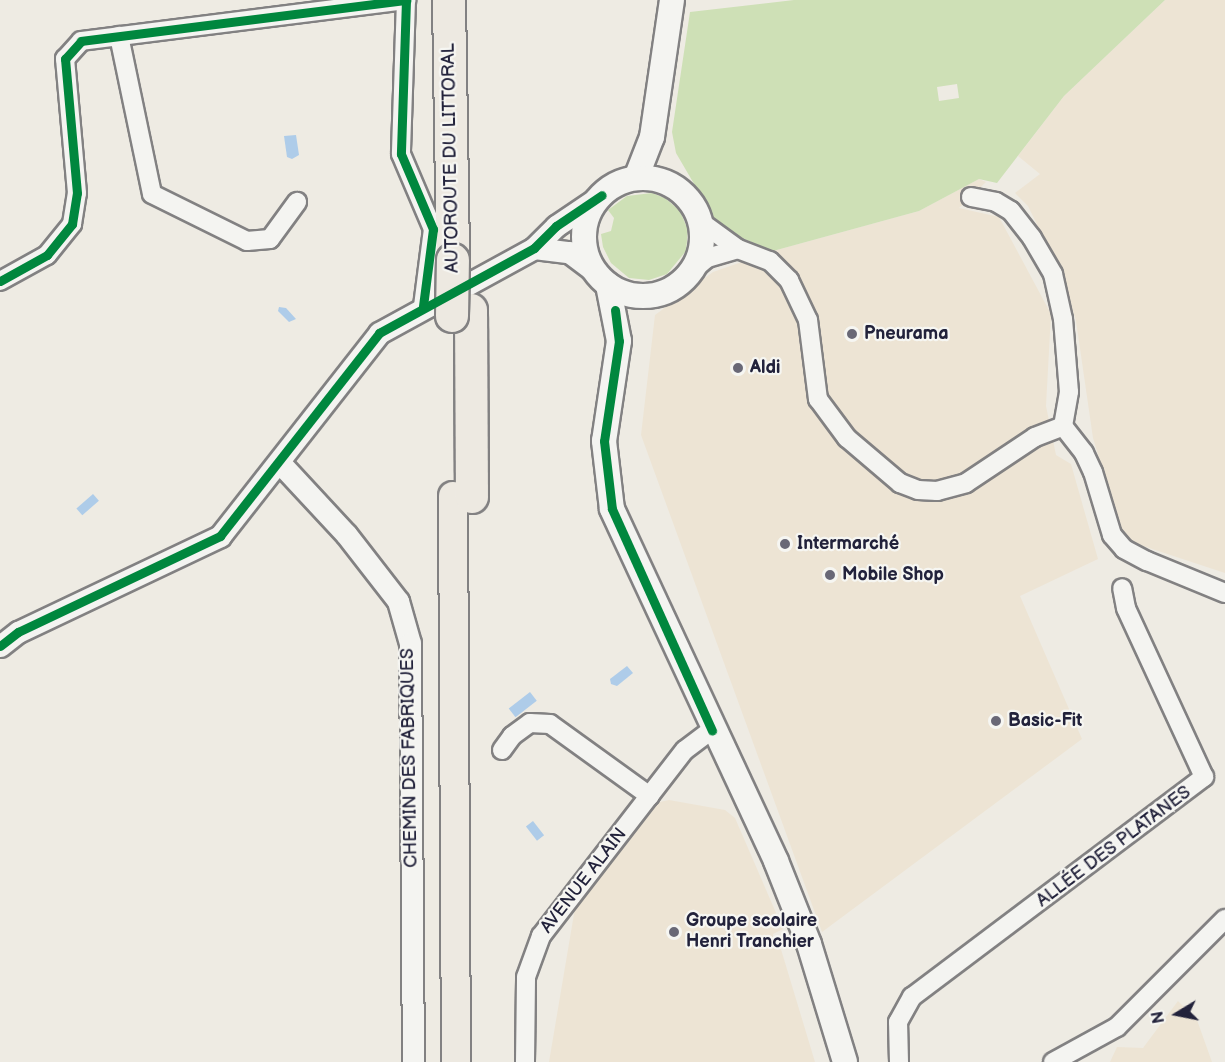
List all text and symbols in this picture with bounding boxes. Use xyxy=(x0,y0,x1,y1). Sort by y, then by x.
street label: AUTOROUTE DU LITTORAL xyxy=(438,43,464,273)
place label: Pneurama xyxy=(864,323,949,345)
marker: Pneurama xyxy=(845,327,859,341)
place label: Aldi xyxy=(750,357,780,379)
marker: Aldi xyxy=(731,361,745,375)
place label: Intermarché xyxy=(797,533,899,555)
marker: Intermarché xyxy=(778,537,792,551)
place label: Mobile Shop xyxy=(842,564,944,586)
marker: Mobile Shop xyxy=(823,568,837,582)
street label: CHEMIN DES FABRIQUES xyxy=(397,648,423,868)
place label: Basic-Fit xyxy=(1008,710,1082,732)
marker: Basic-Fit xyxy=(989,714,1003,728)
street label: ALLÉE DES PLATANES xyxy=(1033,782,1195,912)
street label: AVENUE ALAIN xyxy=(536,824,632,938)
place label: Groupe scolaire Henri Tranchier xyxy=(686,911,817,954)
marker: Groupe scolaire Henri Tranchier xyxy=(667,925,681,939)
north arrow xyxy=(1147,984,1207,1044)
text: N xyxy=(1148,1010,1169,1025)

